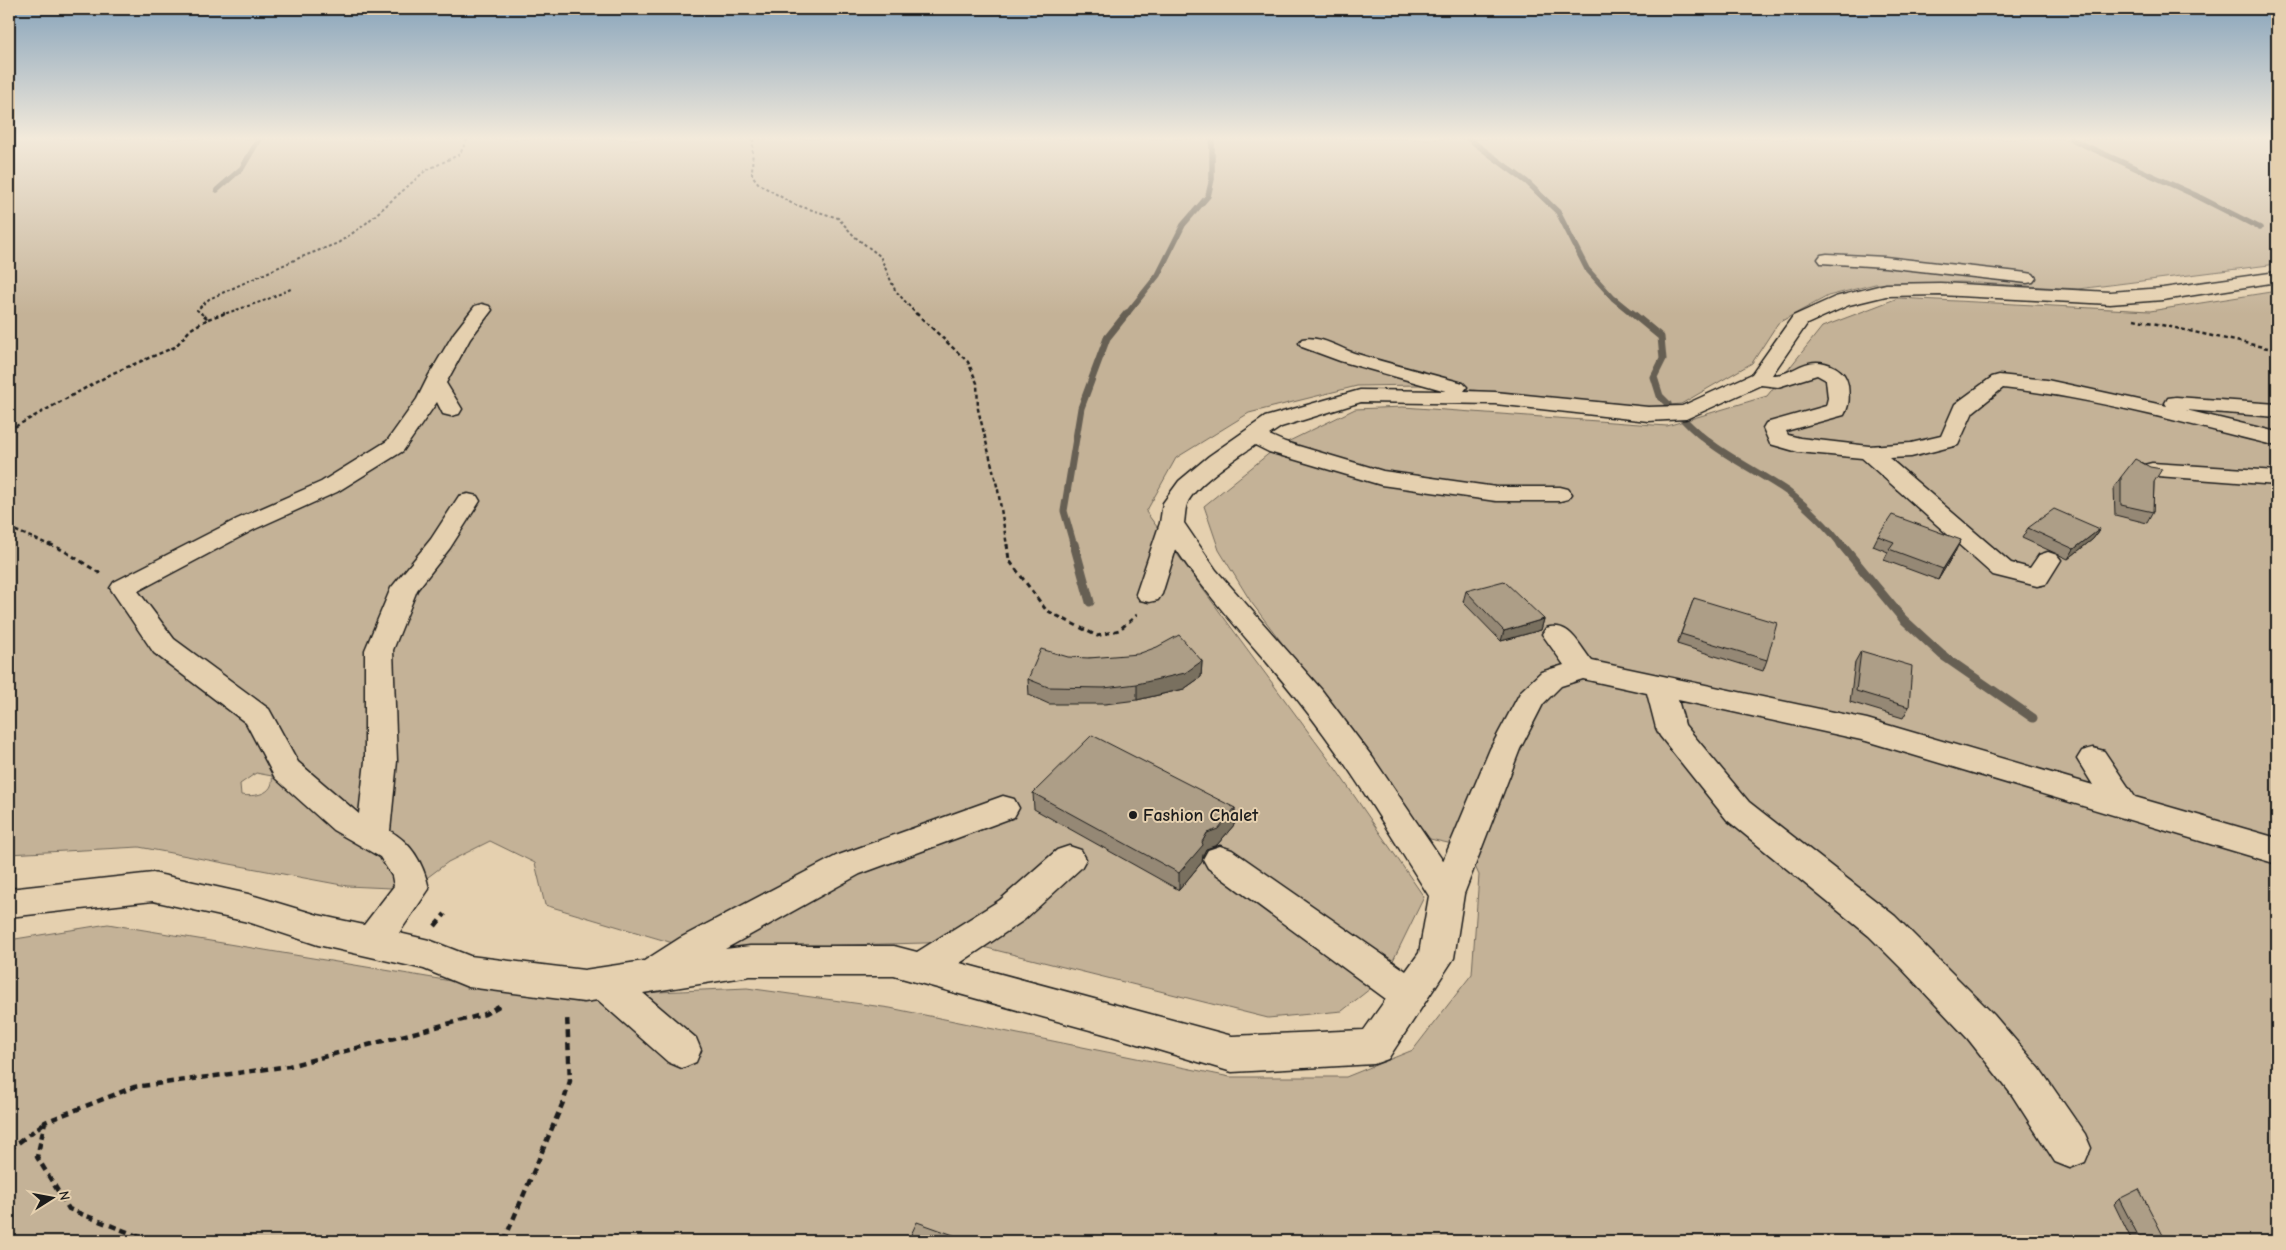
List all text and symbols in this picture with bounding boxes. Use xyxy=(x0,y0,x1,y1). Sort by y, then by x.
place label: Fashion Chalet xyxy=(1143,805,1259,826)
marker: Fashion Chalet xyxy=(1127,809,1139,821)
north arrow xyxy=(28,1172,78,1222)
text: N xyxy=(55,1190,73,1202)

